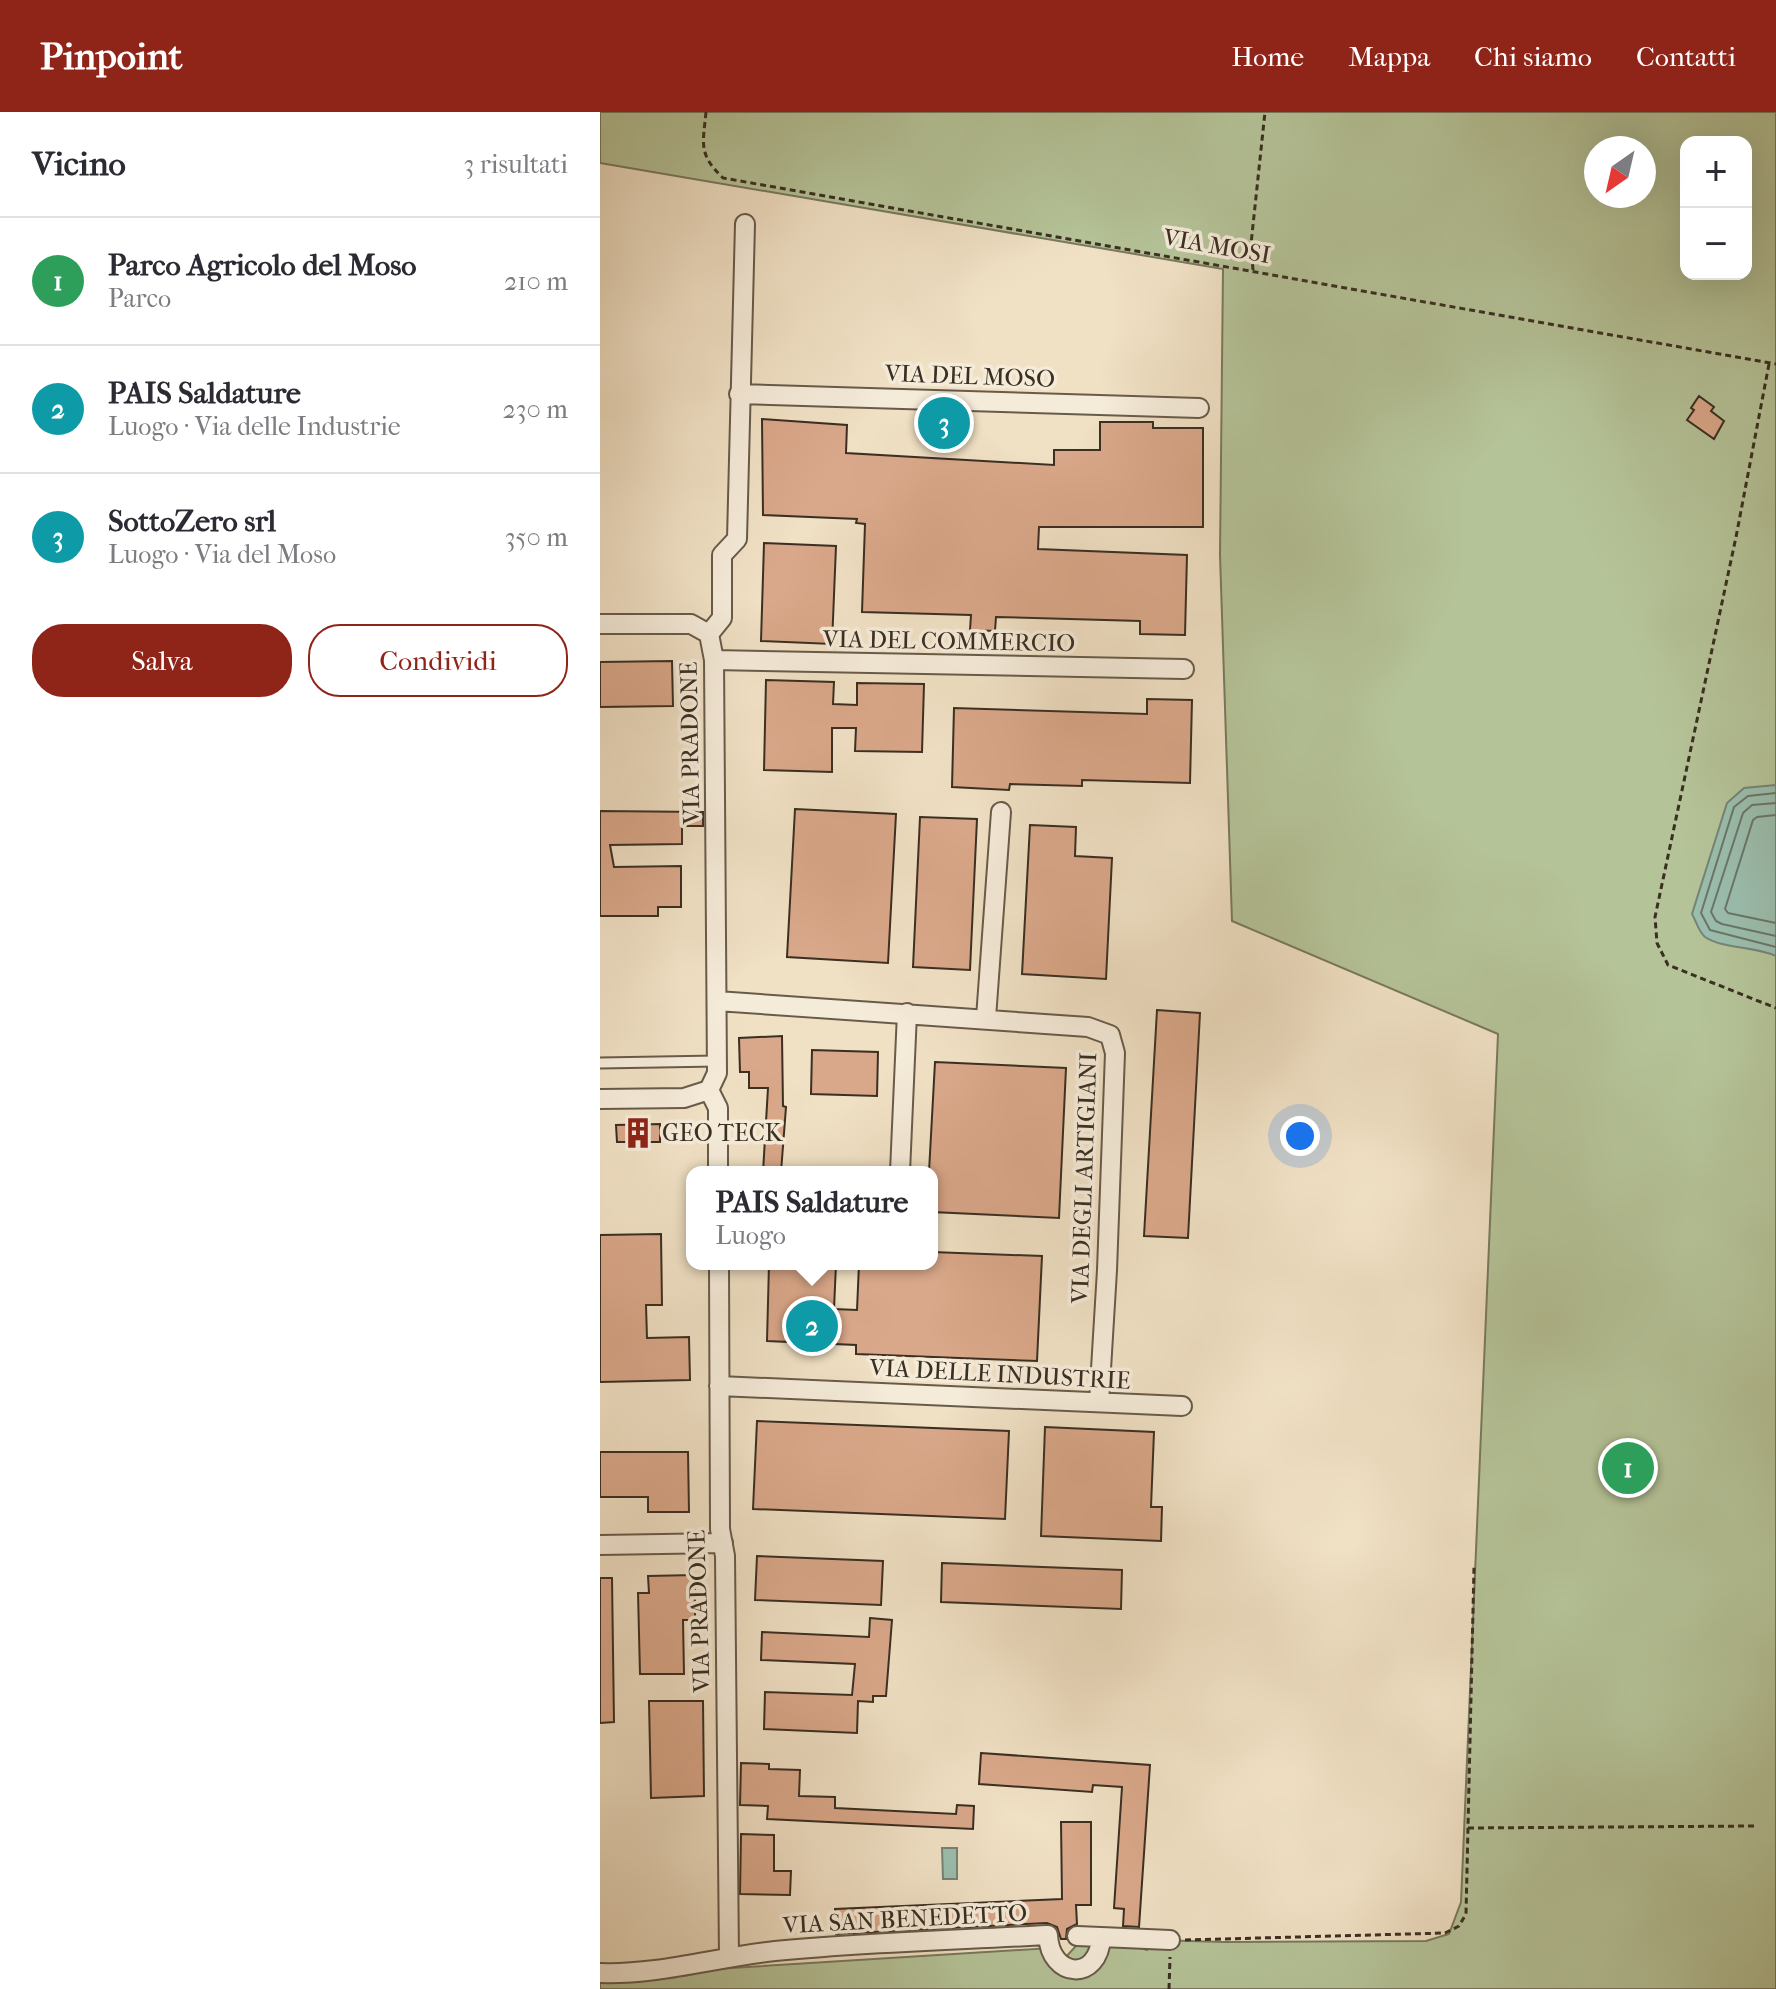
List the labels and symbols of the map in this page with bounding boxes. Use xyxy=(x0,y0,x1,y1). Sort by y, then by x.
north arrow xyxy=(1584,136,1656,208)
street label: VIA MOSI xyxy=(1160,223,1273,269)
street label: VIA DEL MOSO xyxy=(884,359,1055,393)
pin: 3 xyxy=(918,393,970,453)
street label: VIA DEL COMMERCIO xyxy=(822,625,1075,657)
street label: VIA PRADONE xyxy=(675,661,705,826)
street label: VIA DEGLI ARTIGIANI xyxy=(1066,1052,1102,1305)
building icon: GEO TECK xyxy=(621,1116,655,1150)
your location xyxy=(1280,1116,1320,1156)
place label: GEO TECK xyxy=(662,1119,784,1147)
pin: 2 xyxy=(786,1296,838,1356)
street label: VIA DELLE INDUSTRIE xyxy=(868,1353,1131,1395)
pin: 1 xyxy=(1602,1438,1654,1498)
street label: VIA PRADONE xyxy=(682,1529,716,1694)
street label: VIA SAN BENEDETTO xyxy=(781,1899,1028,1939)

